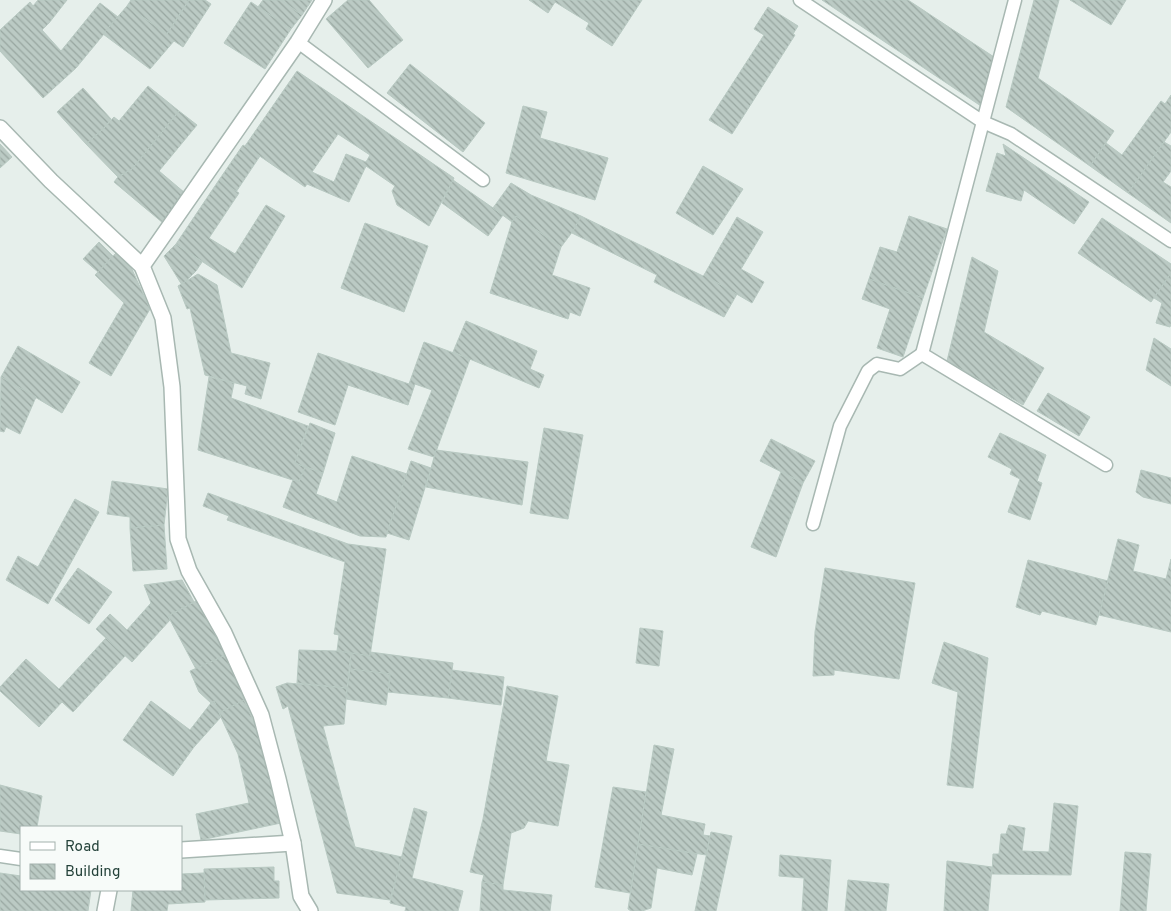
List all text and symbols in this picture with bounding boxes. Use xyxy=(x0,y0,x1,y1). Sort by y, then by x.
legend xyxy=(20,826,182,891)
text: Road xyxy=(65,838,100,857)
text: Building xyxy=(65,863,120,882)

